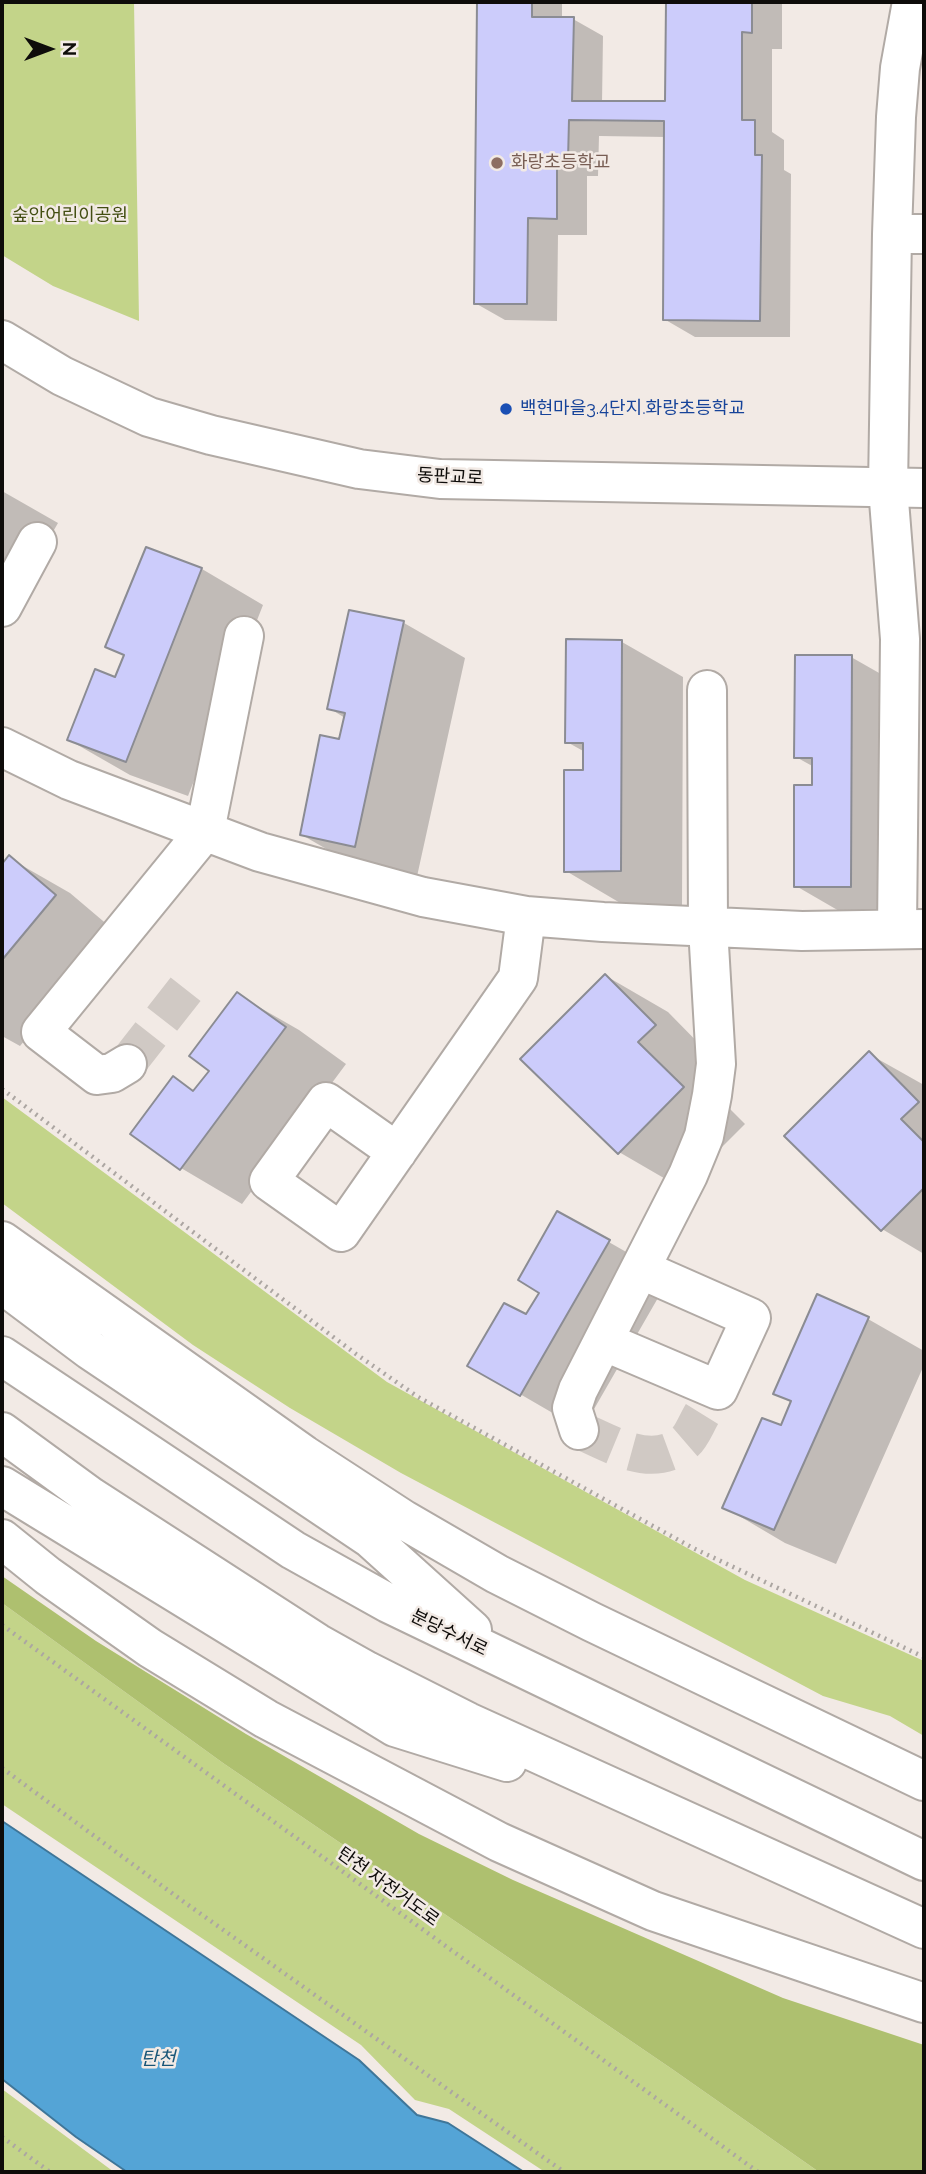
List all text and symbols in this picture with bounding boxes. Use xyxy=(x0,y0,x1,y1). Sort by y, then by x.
north arrow xyxy=(14,14,84,84)
text: N xyxy=(59,42,81,56)
place label: 화랑초등학교 xyxy=(511,152,610,174)
marker: 화랑초등학교 xyxy=(489,155,505,171)
park label: 숲안어린이공원 xyxy=(12,205,128,227)
place label: 백현마을3.4단지.화랑초등학교 xyxy=(520,398,745,420)
marker: 백현마을3.4단지.화랑초등학교 xyxy=(498,401,514,417)
street label: 동판교로 xyxy=(416,464,484,490)
street label: 분당수서로 xyxy=(407,1605,491,1661)
street label: 탄천 자전거도로 xyxy=(333,1843,443,1931)
water label: 탄천 xyxy=(141,2048,175,2070)

